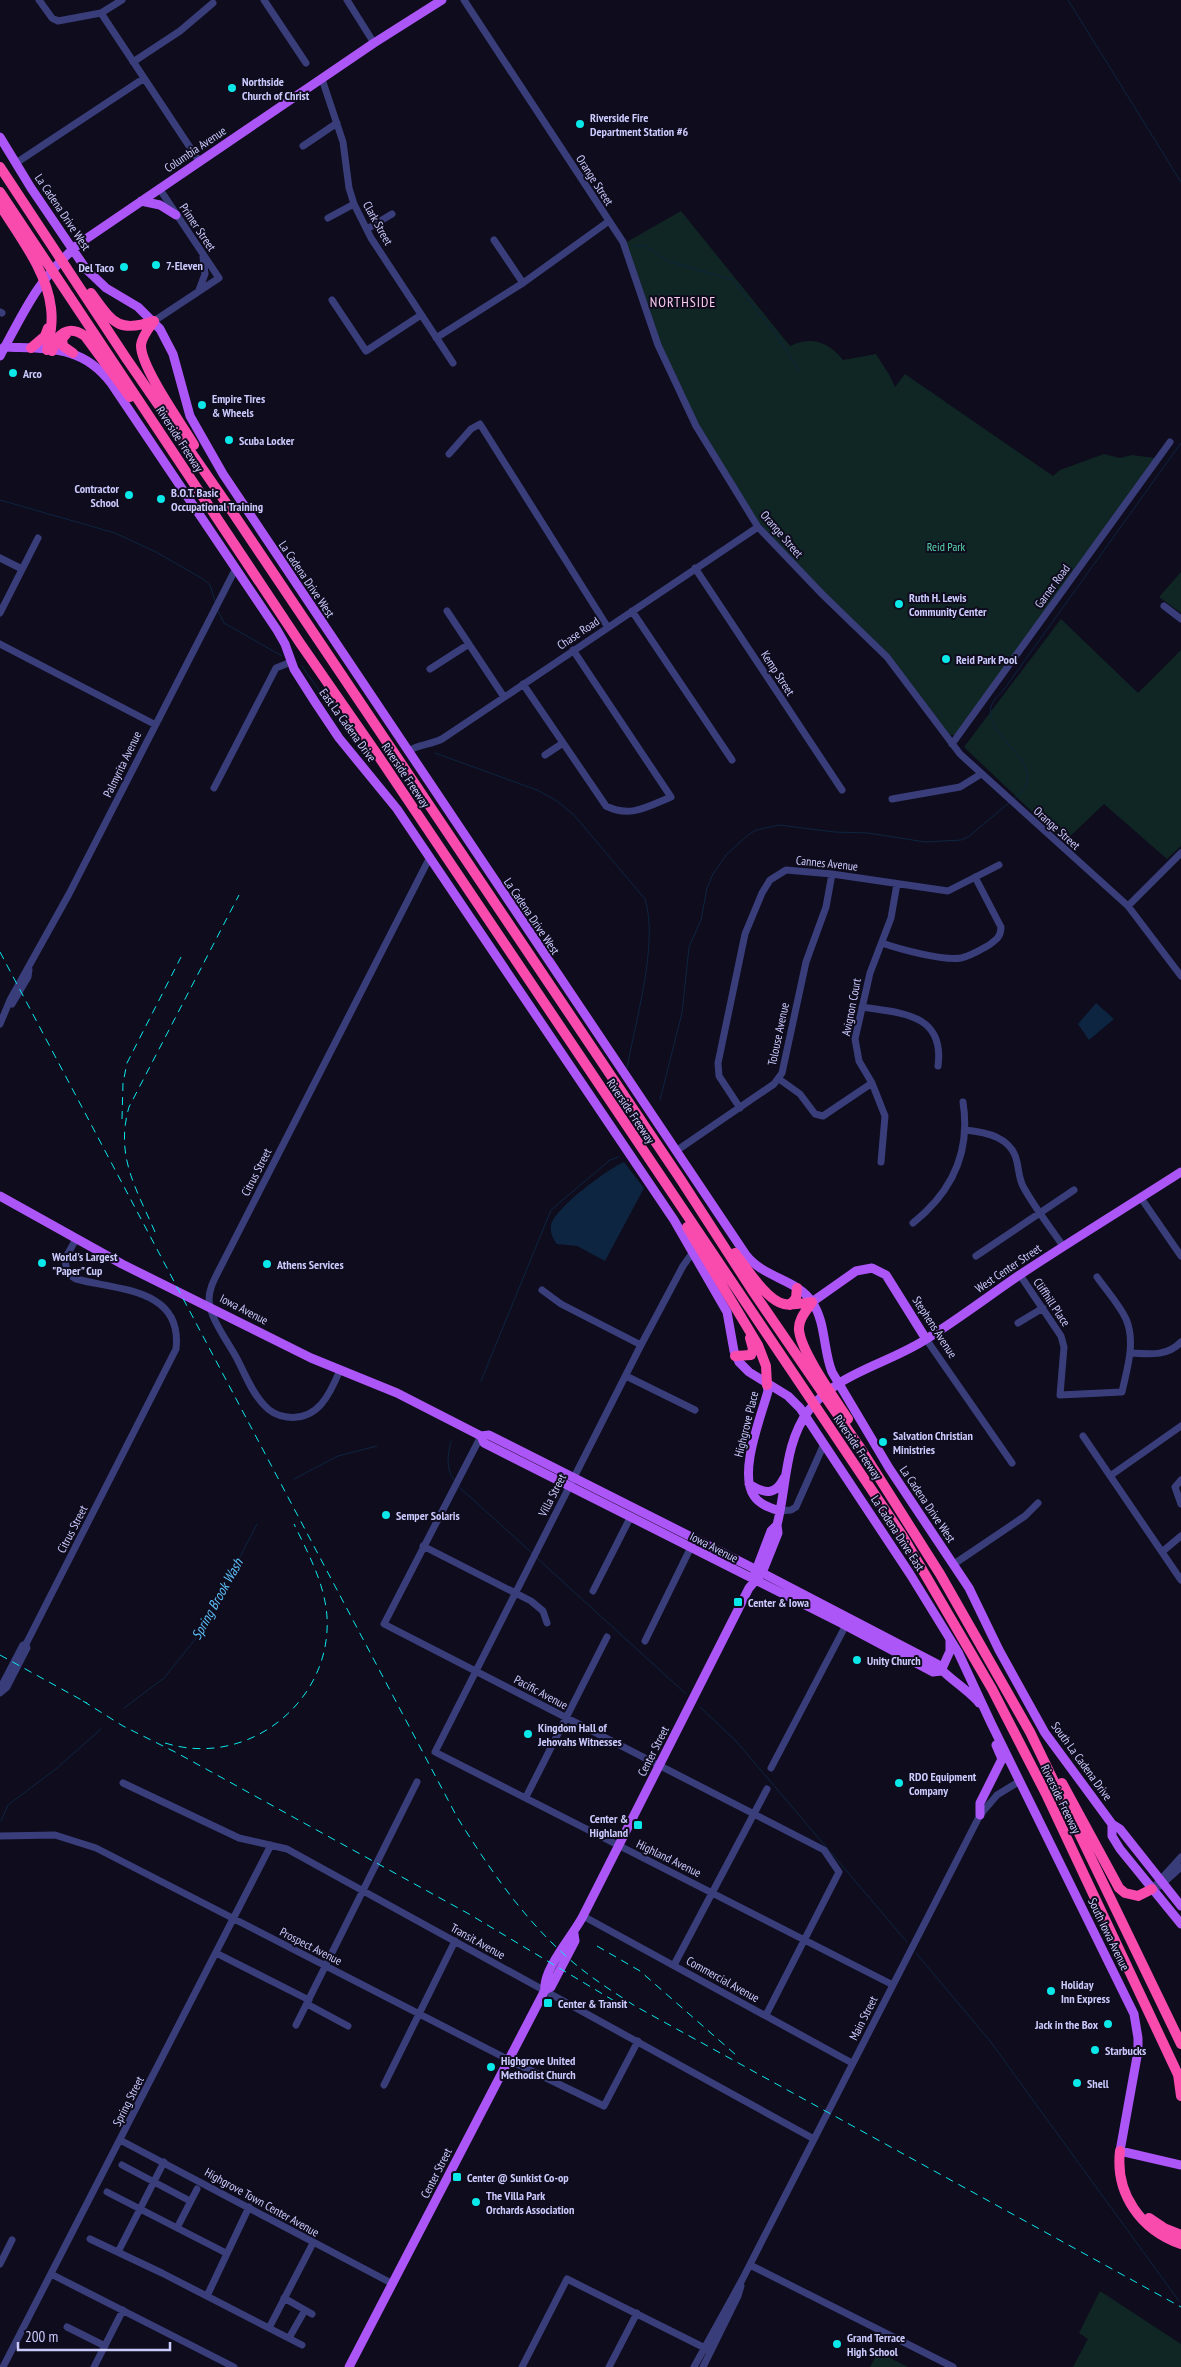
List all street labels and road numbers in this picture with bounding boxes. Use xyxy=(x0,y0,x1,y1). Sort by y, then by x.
street label: Columbia Avenue xyxy=(161,123,229,175)
street label: Orange Street xyxy=(573,152,617,209)
street label: La Cadena Drive West xyxy=(32,171,95,254)
street label: Clark Street xyxy=(360,198,397,248)
street label: Primer Street xyxy=(177,200,220,254)
street label: Riverside Freeway xyxy=(153,403,207,475)
street label: Orange Street xyxy=(757,507,807,561)
street label: La Cadena Drive West xyxy=(276,538,339,621)
street label: Garner Road xyxy=(1031,561,1073,611)
street label: Chase Road xyxy=(554,613,602,653)
street label: Kemp Street xyxy=(758,648,799,699)
street label: East La Cadena Drive xyxy=(316,686,380,765)
street label: Palmyrita Avenue xyxy=(100,729,144,799)
street label: Riverside Freeway xyxy=(379,740,433,811)
street label: Orange Street xyxy=(1031,803,1084,853)
street label: Cannes Avenue xyxy=(795,852,859,874)
street label: La Cadena Drive West xyxy=(501,875,564,958)
street label: Avignon Court xyxy=(838,976,864,1037)
street label: Tolouse Avenue xyxy=(764,1001,792,1067)
street label: Riverside Freeway xyxy=(604,1076,658,1147)
street label: Citrus Street xyxy=(238,1145,275,1198)
street label: West Center Street xyxy=(972,1240,1045,1296)
street label: Cliffhill Place xyxy=(1030,1275,1074,1329)
street label: Iowa Avenue xyxy=(217,1290,271,1328)
street label: Stephens Avenue xyxy=(909,1293,961,1361)
street label: Highgrove Place xyxy=(731,1390,761,1458)
street label: Riverside Freeway xyxy=(831,1412,885,1483)
street label: La Cadena Drive West xyxy=(897,1463,960,1546)
street label: Villa Street xyxy=(534,1471,569,1520)
street label: La Cadena Drive East xyxy=(868,1493,928,1574)
street label: Citrus Street xyxy=(54,1502,91,1555)
street label: Iowa Avenue xyxy=(687,1528,741,1566)
street label: Pacific Avenue xyxy=(512,1672,570,1712)
street label: South La Cadena Drive xyxy=(1048,1719,1116,1803)
street label: Center Street xyxy=(634,1723,672,1779)
street label: Riverside Freeway xyxy=(1038,1762,1084,1836)
street label: Highland Avenue xyxy=(634,1836,704,1880)
street label: South Iowa Avenue xyxy=(1085,1895,1133,1973)
street label: Transit Avenue xyxy=(448,1920,508,1962)
street label: Prospect Avenue xyxy=(277,1924,345,1968)
street label: Commercial Avenue xyxy=(684,1953,762,2005)
street label: Main Street xyxy=(845,1993,881,2043)
street label: Spring Street xyxy=(109,2073,147,2129)
street label: Center Street xyxy=(417,2145,455,2201)
street label: Highgrove Town Center Avenue xyxy=(202,2164,322,2240)

